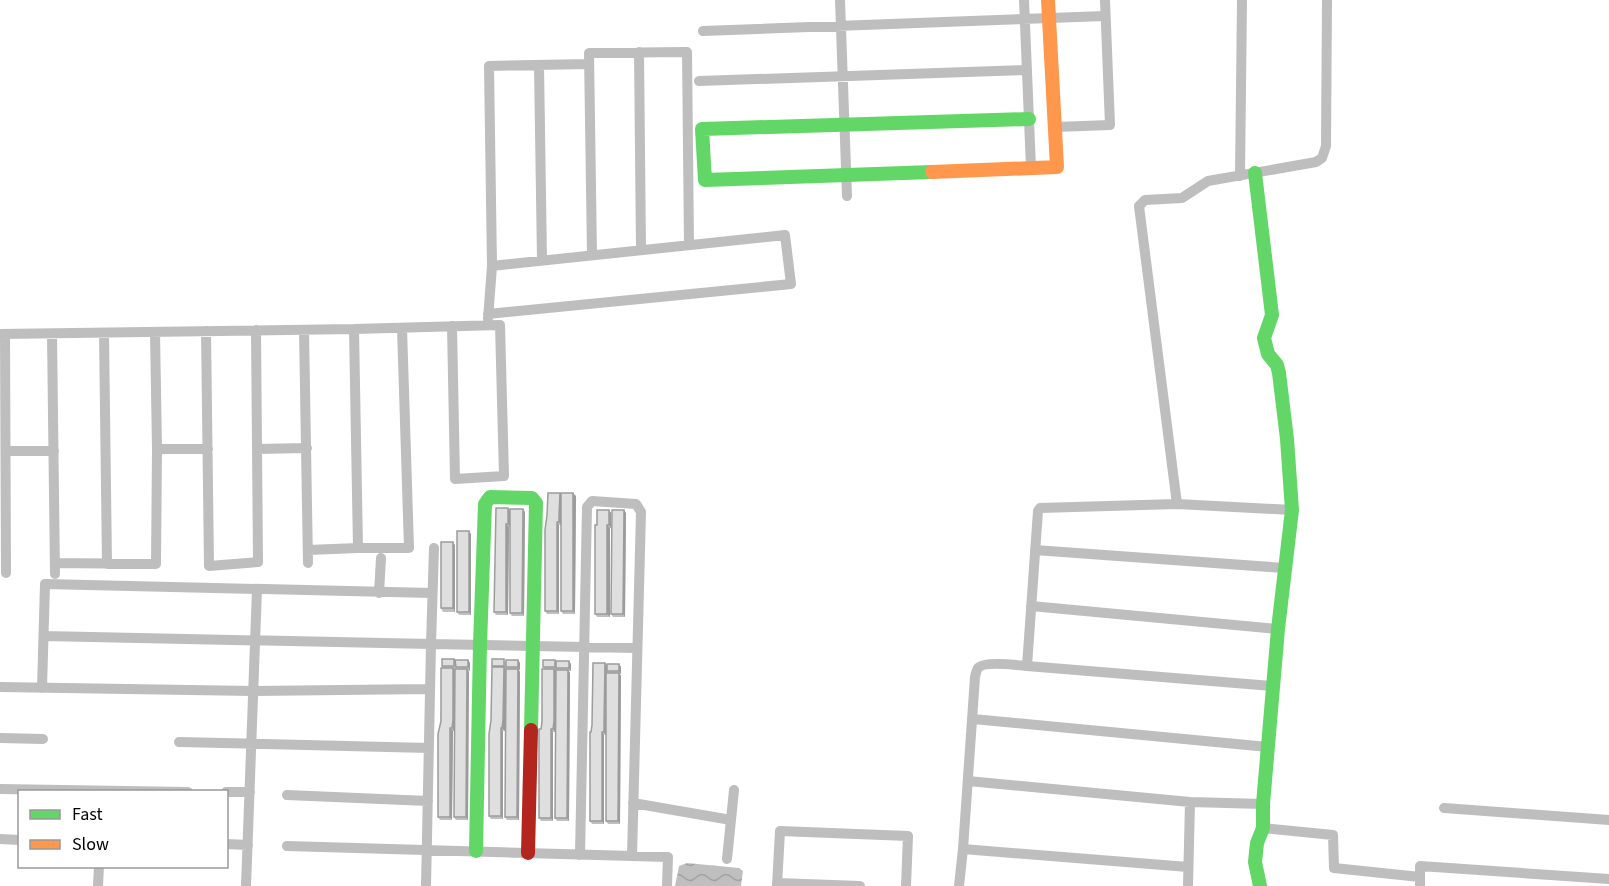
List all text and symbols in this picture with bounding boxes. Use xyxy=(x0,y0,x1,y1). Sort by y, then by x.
legend xyxy=(18,790,228,868)
text: Fast xyxy=(72,802,103,827)
text: Slow xyxy=(72,832,109,857)

